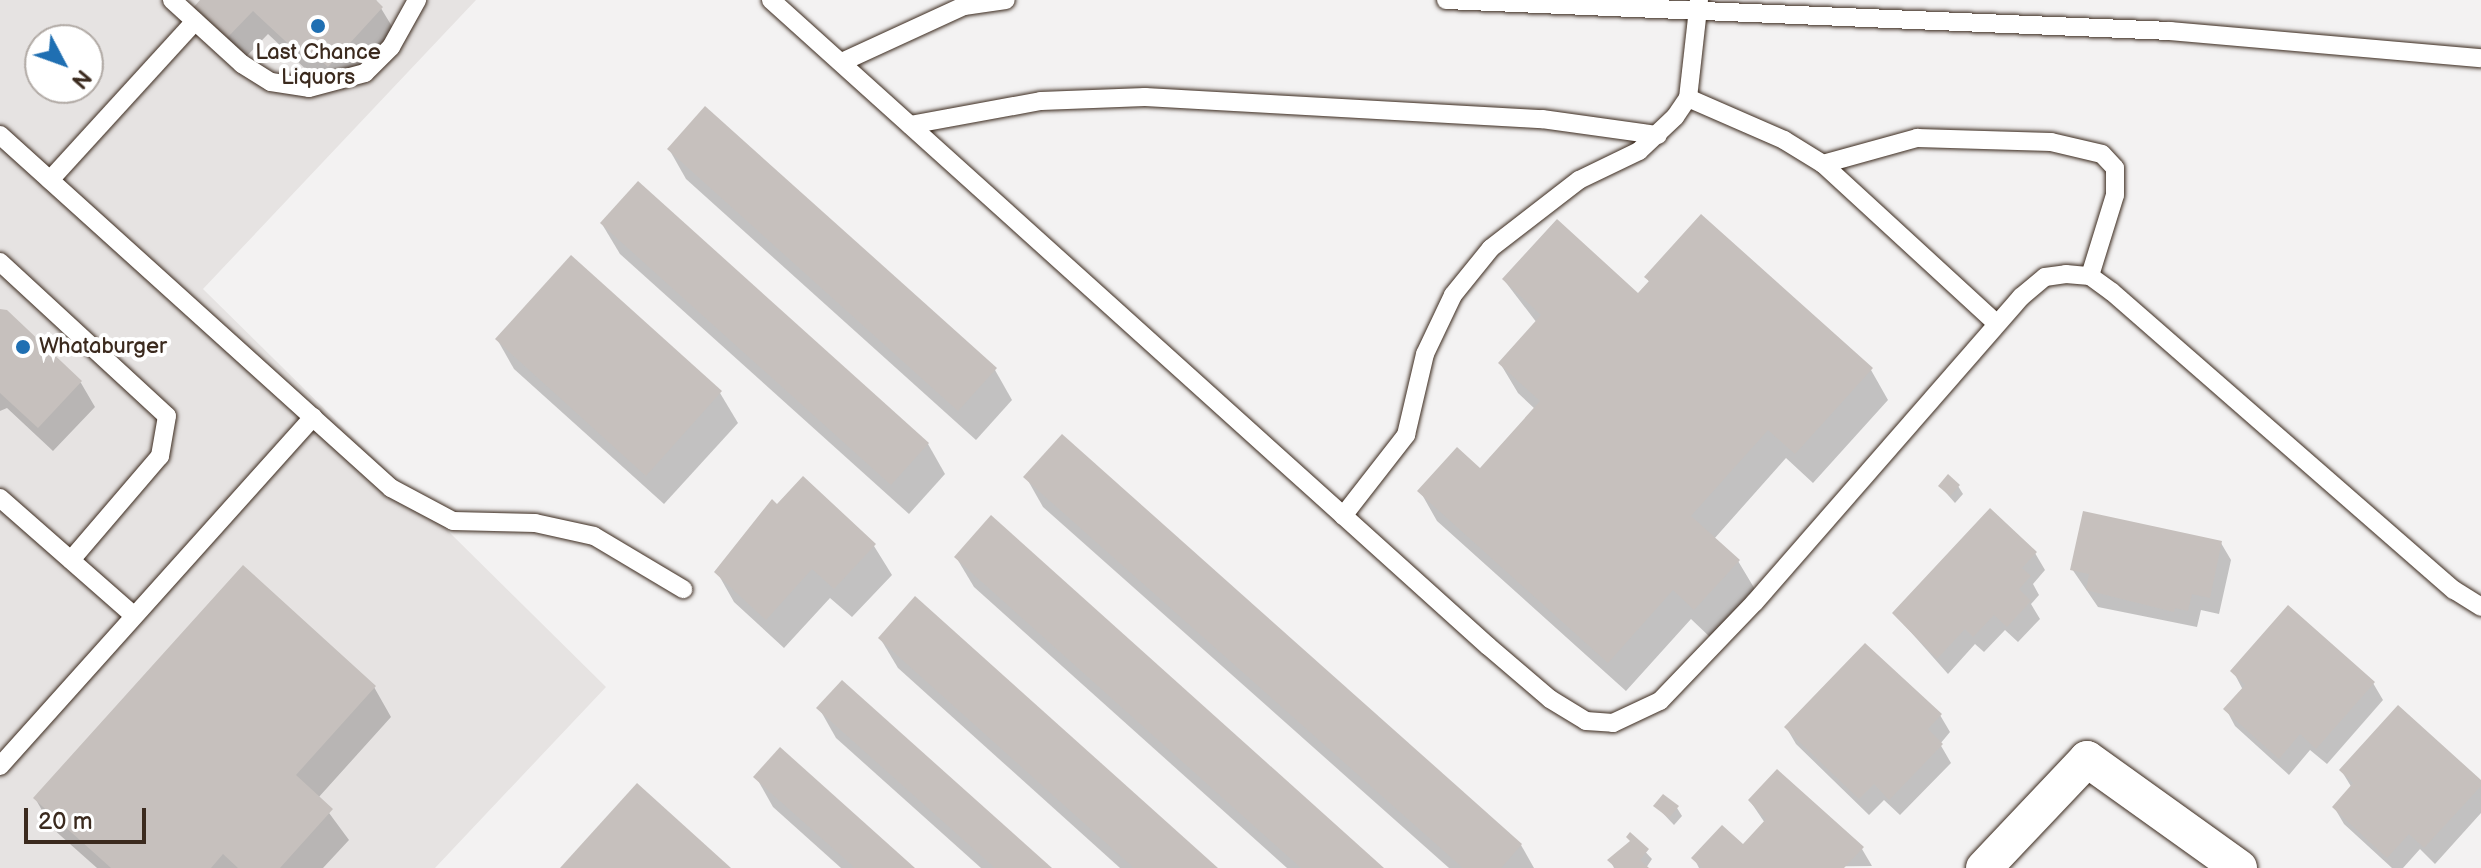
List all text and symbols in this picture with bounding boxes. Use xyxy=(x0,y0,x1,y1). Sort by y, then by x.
marker: Last Chance Liquors xyxy=(309,17,327,35)
north arrow xyxy=(24,24,104,104)
place label: Last Chance Liquors xyxy=(255,39,381,90)
text: N xyxy=(65,64,97,94)
place label: Whataburger xyxy=(39,334,167,360)
marker: Whataburger xyxy=(14,338,32,356)
scale bar xyxy=(28,792,150,842)
text: 20 m xyxy=(38,807,93,836)

